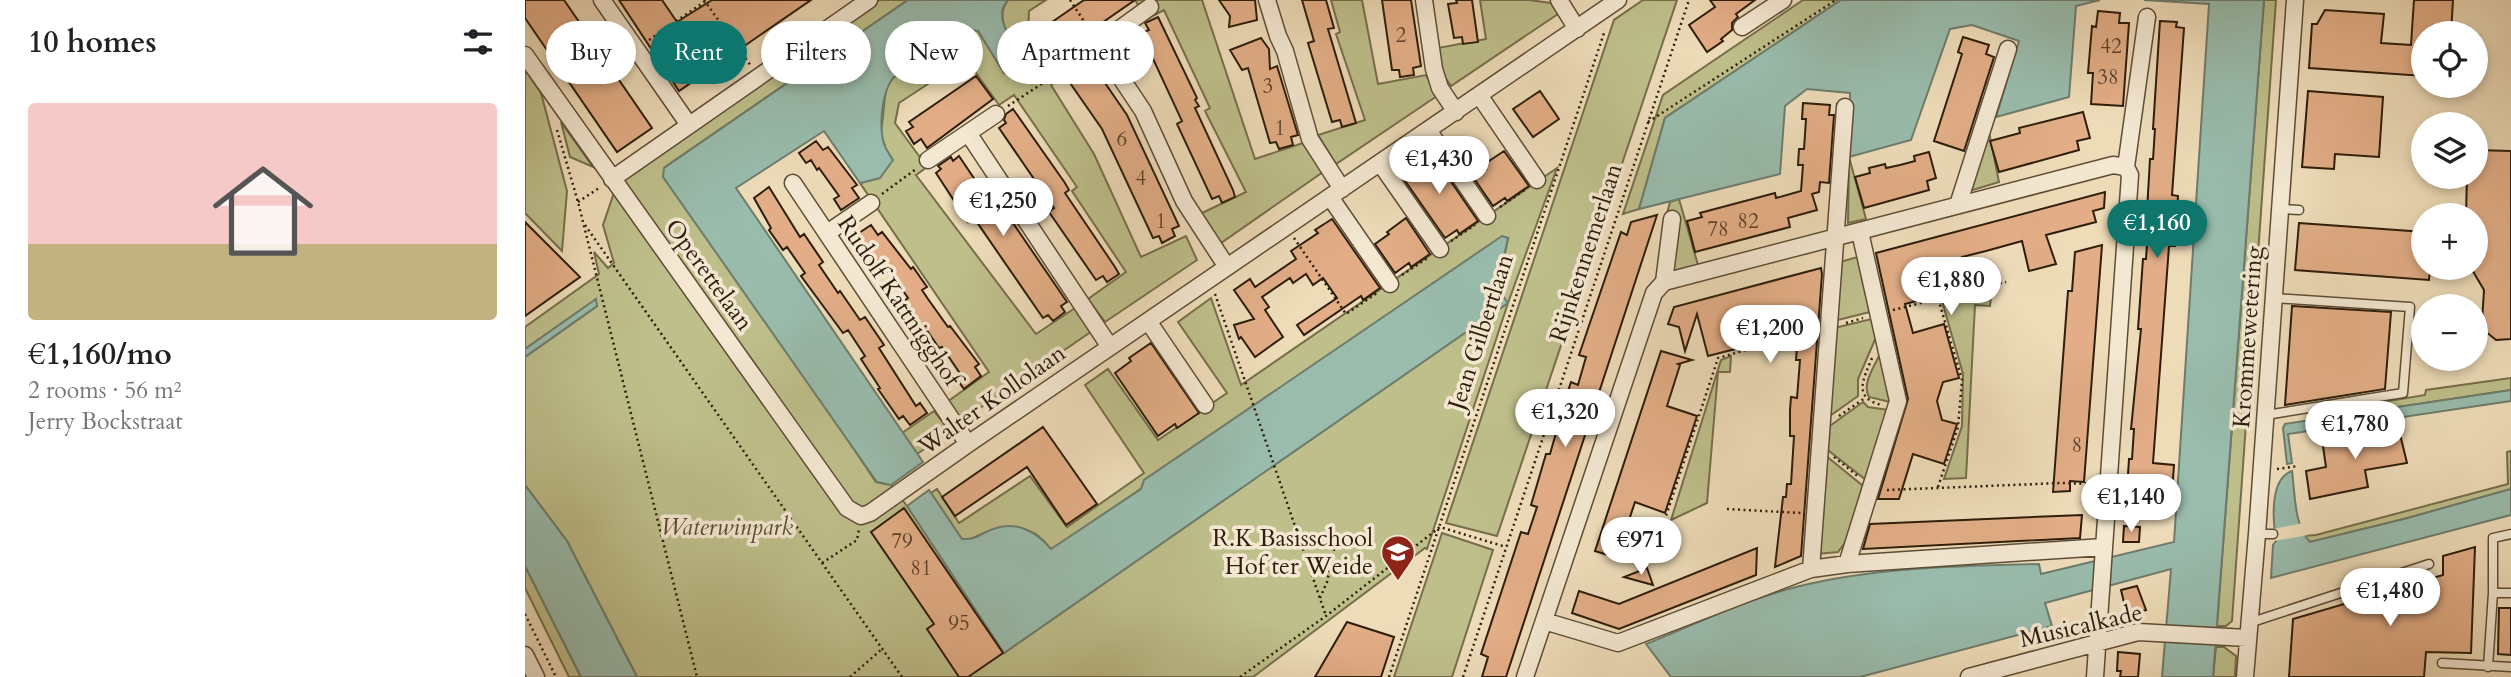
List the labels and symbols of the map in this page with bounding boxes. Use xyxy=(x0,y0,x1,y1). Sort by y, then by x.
house number: 2 xyxy=(1396,21,1407,50)
house number: 42 xyxy=(2100,32,2122,61)
house number: 38 xyxy=(2097,63,2119,92)
house number: 3 xyxy=(1263,72,1273,101)
house number: 1 xyxy=(1275,114,1285,143)
house number: 6 xyxy=(1117,125,1127,154)
pin: €1,430 xyxy=(1382,136,1496,196)
street label: Rijnkennemerlaan xyxy=(1542,159,1631,347)
house number: 4 xyxy=(1136,164,1147,193)
pin: €1,250 xyxy=(946,178,1060,238)
pin: €1,160 xyxy=(2100,201,2214,260)
house number: 1 xyxy=(1156,207,1166,236)
house number: 82 xyxy=(1737,207,1759,236)
street label: Rudolf Kattnigghof xyxy=(830,209,971,396)
street label: Operettelaan xyxy=(657,212,761,338)
house number: 78 xyxy=(1707,215,1729,244)
street label: Krommewetering xyxy=(2225,244,2271,429)
street label: Jean Gilbertlaan xyxy=(1439,250,1522,417)
pin: €1,880 xyxy=(1894,258,2008,317)
pin: €1,200 xyxy=(1713,306,1827,365)
street label: Walter Kollolaan xyxy=(911,337,1073,464)
pin: €1,320 xyxy=(1508,390,1622,449)
pin: €1,780 xyxy=(2298,402,2412,461)
house number: 8 xyxy=(2072,431,2082,460)
pin: €1,140 xyxy=(2074,475,2188,534)
park label: Waterwinpark xyxy=(661,511,793,544)
pin: €971 xyxy=(1600,518,1682,577)
place label: R.K Basisschool Hof ter Weide xyxy=(1212,522,1373,583)
house number: 79 xyxy=(891,527,913,556)
school or university icon: R.K Basisschool Hof ter Weide xyxy=(1379,533,1417,582)
house number: 81 xyxy=(910,554,932,583)
pin: €1,480 xyxy=(2333,568,2447,628)
street label: Musicalkade xyxy=(2016,596,2146,656)
house number: 95 xyxy=(948,609,970,638)

